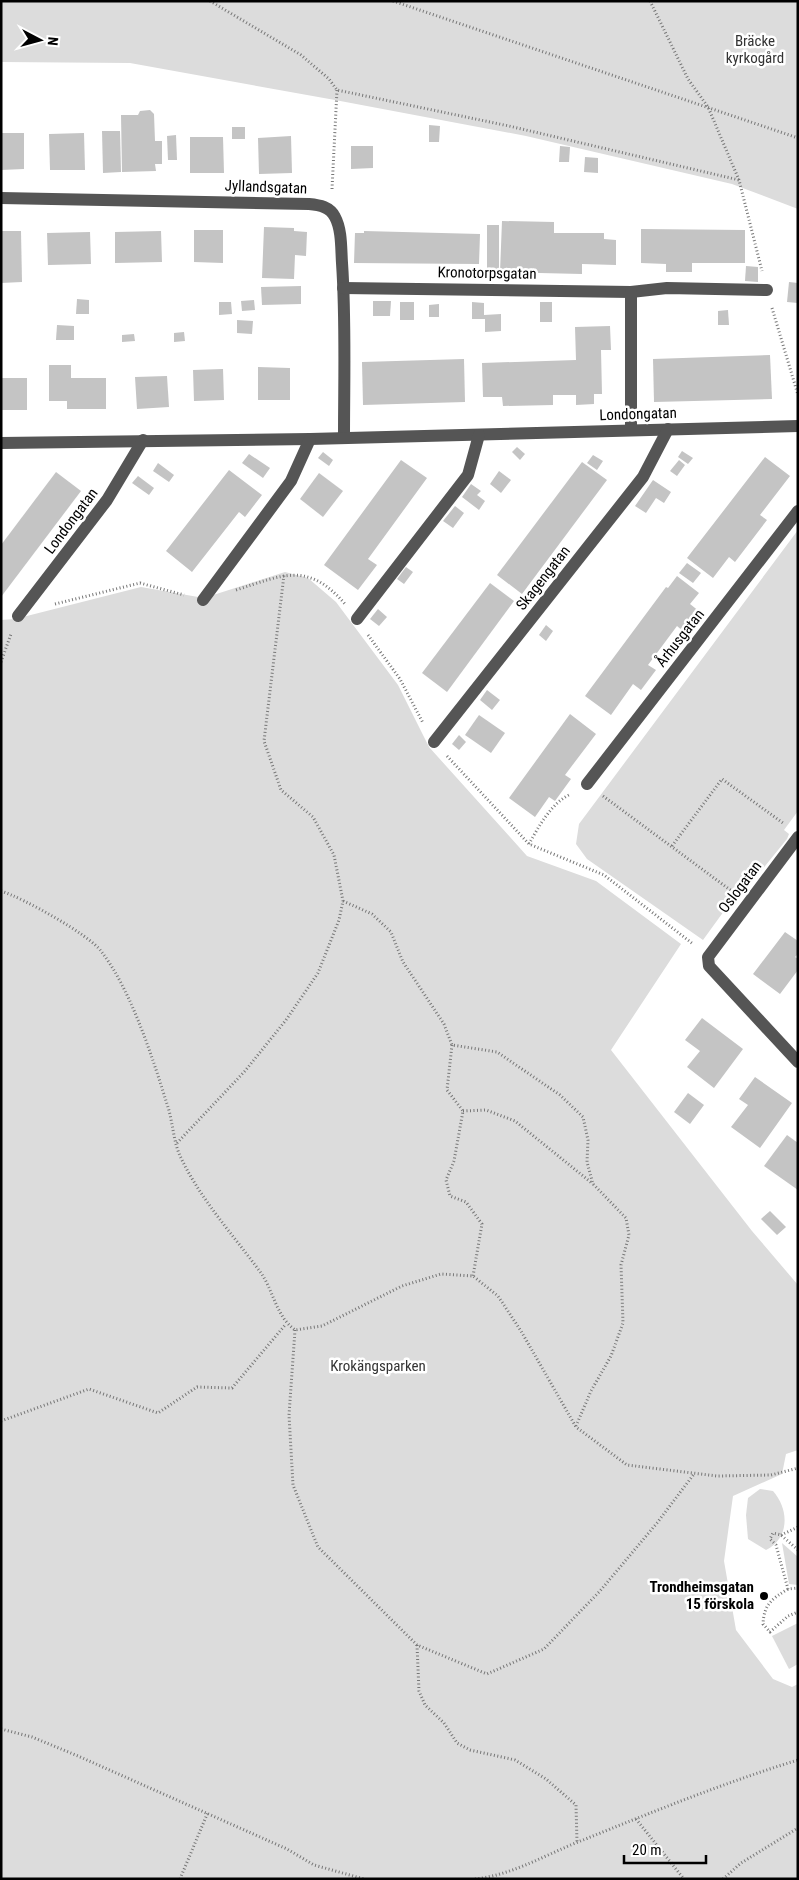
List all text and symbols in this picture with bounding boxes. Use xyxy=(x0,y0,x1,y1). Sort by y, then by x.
north arrow xyxy=(15,15,65,65)
park label: Bräcke kyrkogård xyxy=(726,32,784,67)
text: N xyxy=(45,36,61,46)
street label: Jyllandsgatan xyxy=(224,177,308,197)
street label: Kronotorpsgatan xyxy=(437,263,537,283)
street label: Londongatan xyxy=(599,404,677,424)
street label: Londongatan xyxy=(40,485,102,557)
street label: Skagengatan xyxy=(512,542,574,614)
street label: Århusgatan xyxy=(652,606,708,670)
street label: Oslogatan xyxy=(715,857,765,917)
park label: Krokängsparken xyxy=(330,1357,426,1375)
place label: Trondheimsgatan 15 förskola xyxy=(649,1578,754,1613)
marker: Trondheimsgatan 15 förskola xyxy=(758,1590,770,1602)
scale bar xyxy=(624,1832,706,1864)
text: 20 m xyxy=(632,1841,662,1859)

